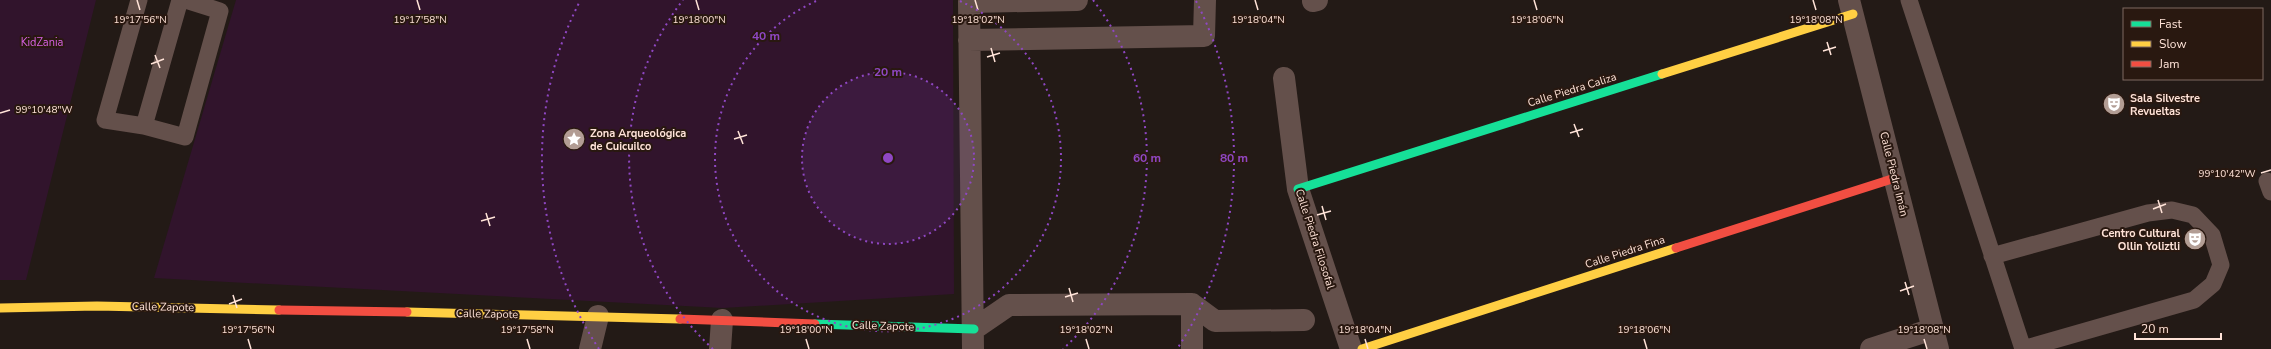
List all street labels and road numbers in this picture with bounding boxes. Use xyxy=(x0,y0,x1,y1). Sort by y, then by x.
street label: Calle Piedra Caliza xyxy=(1526,69,1618,111)
street label: Calle Piedra Imán xyxy=(1876,130,1912,218)
street label: Calle Piedra Filosofal xyxy=(1292,187,1339,292)
street label: Calle Piedra Fina xyxy=(1583,232,1667,272)
street label: Calle Zapote xyxy=(132,299,195,315)
street label: Calle Zapote xyxy=(456,306,519,322)
street label: Calle Zapote xyxy=(851,317,915,335)

